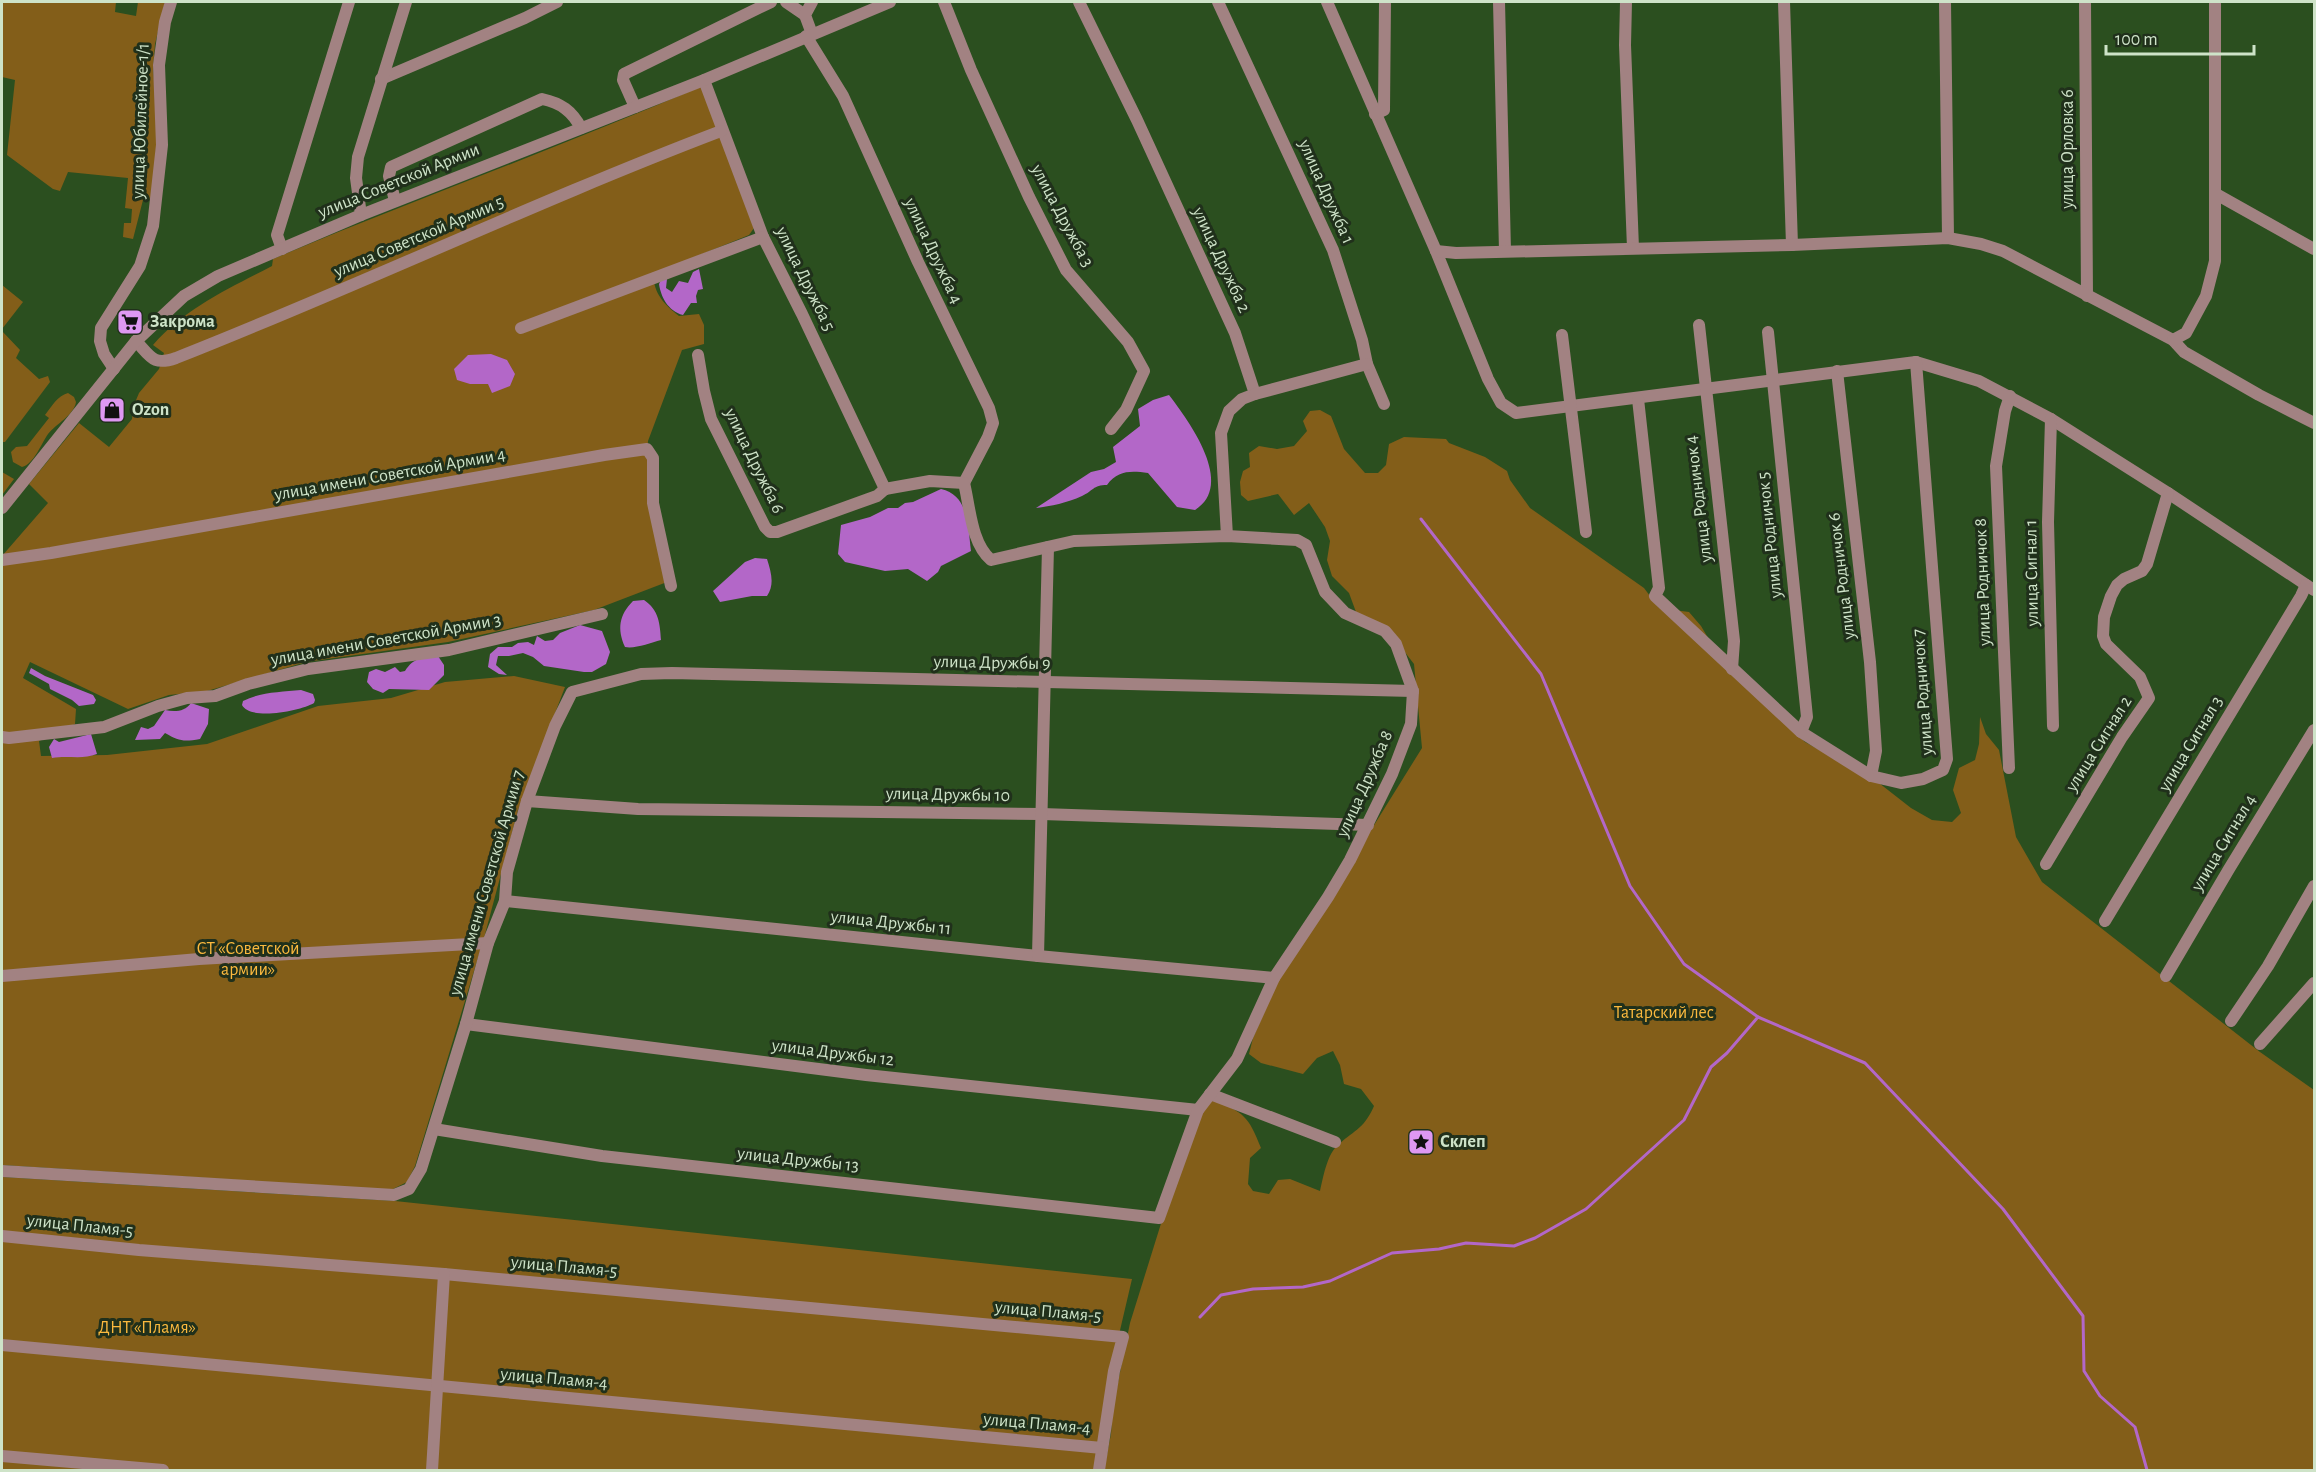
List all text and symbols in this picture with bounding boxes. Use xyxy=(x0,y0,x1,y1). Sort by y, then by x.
scale bar xyxy=(2106,18,2254,56)
text: 100 m xyxy=(2115,31,2158,49)
street label: улица Юбилейное-1/1 xyxy=(128,43,153,200)
street label: улица Орловка 6 xyxy=(2059,89,2077,210)
street label: улица Дружба 1 xyxy=(1295,136,1358,247)
street label: улица Советской Армии xyxy=(315,140,482,222)
street label: улица Дружба 3 xyxy=(1027,160,1097,270)
street label: улица Советской Армии 5 xyxy=(330,193,507,281)
street label: улица Дружба 4 xyxy=(900,194,966,307)
street label: улица Дружба 2 xyxy=(1188,203,1254,316)
street label: улица Дружба 5 xyxy=(772,223,839,334)
supermarket icon: Закрома xyxy=(115,307,145,337)
place label: Закрома xyxy=(150,313,215,331)
shop icon: Ozon xyxy=(97,395,127,425)
place label: Ozon xyxy=(132,401,169,419)
street label: улица Дружба 6 xyxy=(720,404,788,516)
street label: улица Родничок 4 xyxy=(1682,434,1716,565)
street label: улица имени Советской Армии 4 xyxy=(272,446,507,504)
street label: улица Родничок 5 xyxy=(1754,471,1786,600)
street label: улица Родничок 6 xyxy=(1825,512,1859,641)
street label: улица Родничок 8 xyxy=(1972,518,1994,647)
street label: улица Сигнал 1 xyxy=(2022,520,2042,627)
street label: улица имени Советской Армии 3 xyxy=(269,611,502,669)
street label: улица Родничок 7 xyxy=(1910,628,1936,757)
street label: улица Дружбы 9 xyxy=(932,652,1051,673)
street label: улица Сигнал 2 xyxy=(2062,693,2135,796)
street label: улица Сигнал 3 xyxy=(2155,693,2226,796)
street label: улица Дружба 8 xyxy=(1332,728,1396,841)
street label: улица имени Советской Армии 7 xyxy=(446,768,528,999)
street label: улица Дружбы 10 xyxy=(885,784,1010,805)
street label: улица Сигнал 4 xyxy=(2188,791,2260,895)
street label: улица Дружбы 11 xyxy=(829,907,952,938)
park label: СТ «Советской армии» xyxy=(196,940,300,979)
park label: Татарский лес xyxy=(1614,1004,1714,1022)
street label: улица Дружбы 12 xyxy=(770,1035,895,1069)
place icon: Склеп xyxy=(1406,1127,1436,1157)
place label: Склеп xyxy=(1440,1133,1486,1151)
street label: улица Дружбы 13 xyxy=(735,1144,860,1175)
street label: улица Пламя-5 xyxy=(25,1211,134,1241)
street label: улица Пламя-5 xyxy=(509,1253,618,1281)
street label: улица Пламя-5 xyxy=(993,1298,1102,1326)
park label: ДНТ «Пламя» xyxy=(98,1319,196,1337)
street label: улица Пламя-4 xyxy=(499,1365,609,1393)
street label: улица Пламя-4 xyxy=(982,1410,1092,1438)

